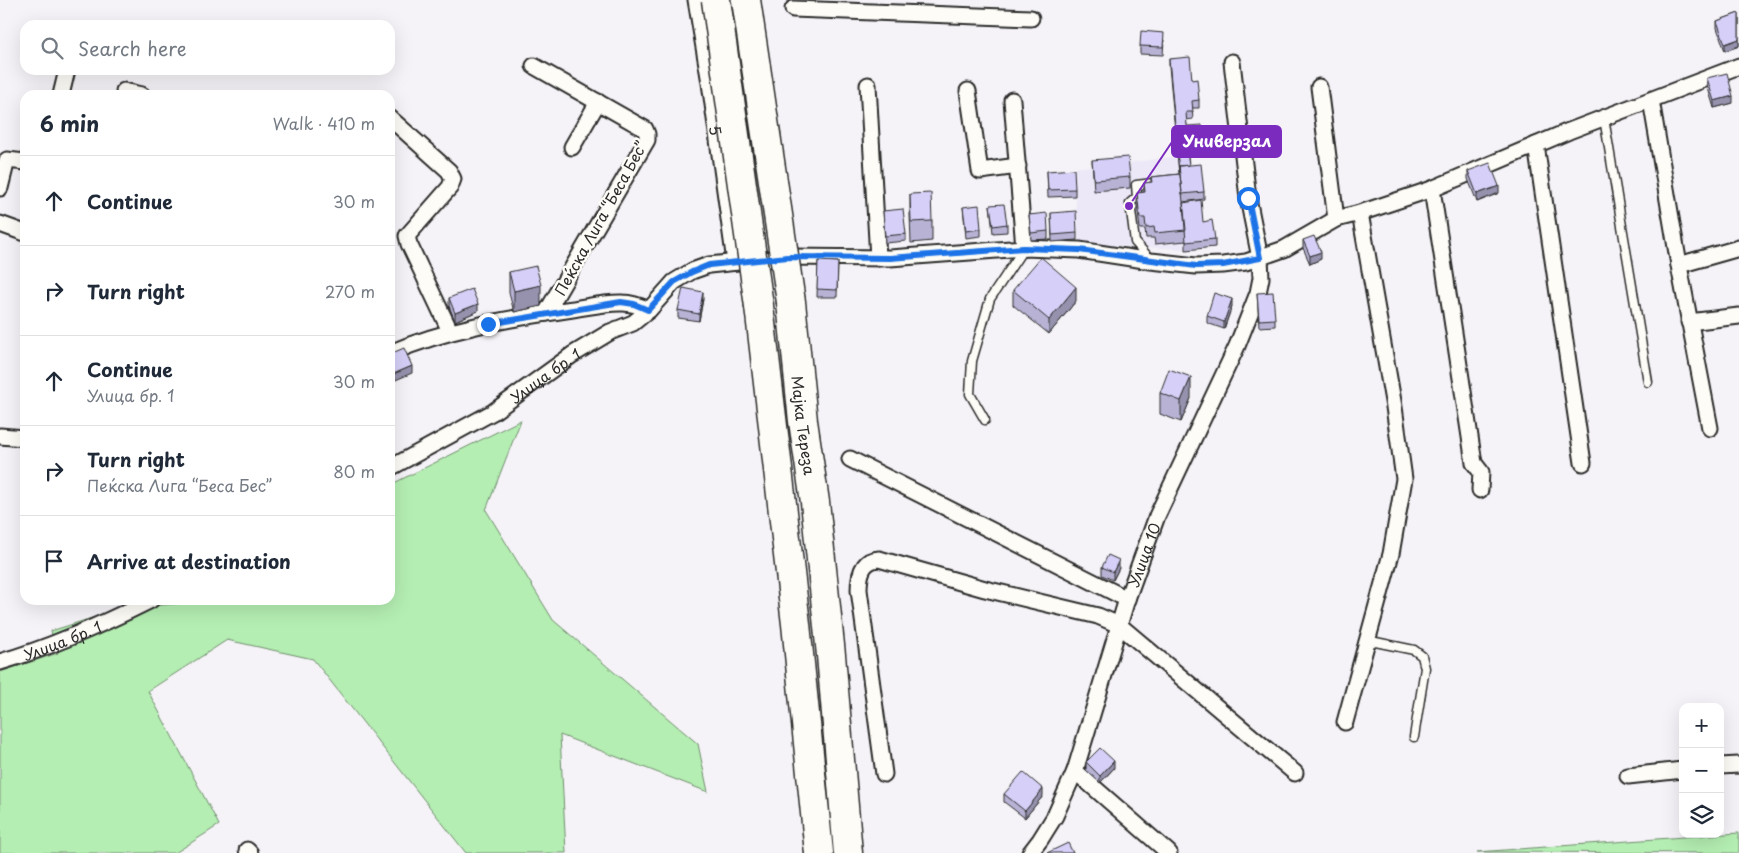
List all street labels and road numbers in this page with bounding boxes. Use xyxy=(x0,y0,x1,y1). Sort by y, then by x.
street label: 5 xyxy=(705,124,729,137)
street label: Пеќска Лига “Беса Бес” xyxy=(548,137,652,299)
street label: Улица бр. 1 xyxy=(505,341,584,408)
street label: Мајка Тереза xyxy=(787,374,822,477)
street label: Улица 10 xyxy=(1121,519,1165,590)
street label: Улица бр. 1 xyxy=(20,614,105,665)

